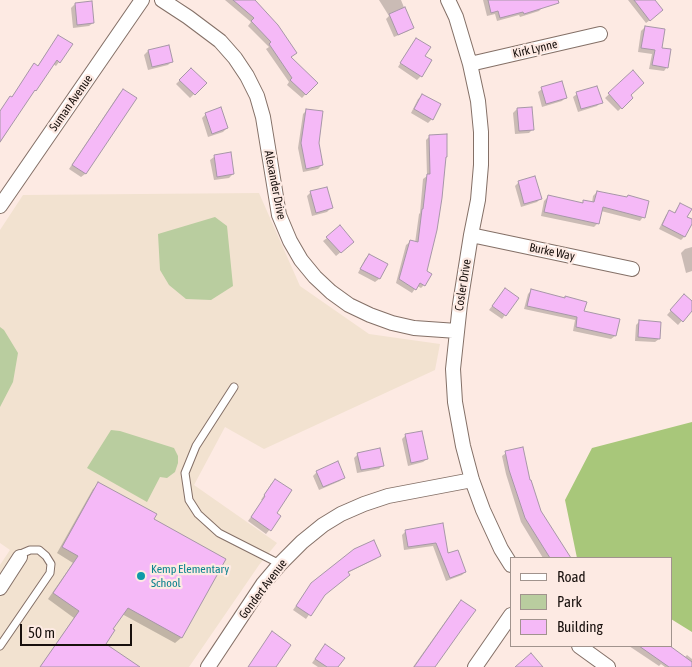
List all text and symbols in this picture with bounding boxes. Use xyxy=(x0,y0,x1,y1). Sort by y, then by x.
street label: Kirk Lynne xyxy=(511,37,559,61)
street label: Suman Avenue xyxy=(46,72,96,134)
street label: Alexander Drive xyxy=(261,149,289,221)
street label: Burke Way xyxy=(528,240,576,264)
street label: Cosler Drive xyxy=(452,258,474,312)
street label: Gondert Avenue xyxy=(236,556,290,622)
legend xyxy=(510,557,672,647)
place label: Kemp Elementary School xyxy=(151,562,229,590)
text: Road xyxy=(557,568,586,585)
marker: Kemp Elementary School xyxy=(135,570,147,582)
text: Park xyxy=(557,593,582,610)
scale bar xyxy=(22,614,135,646)
text: Building xyxy=(557,618,603,635)
text: 50 m xyxy=(28,624,55,641)

